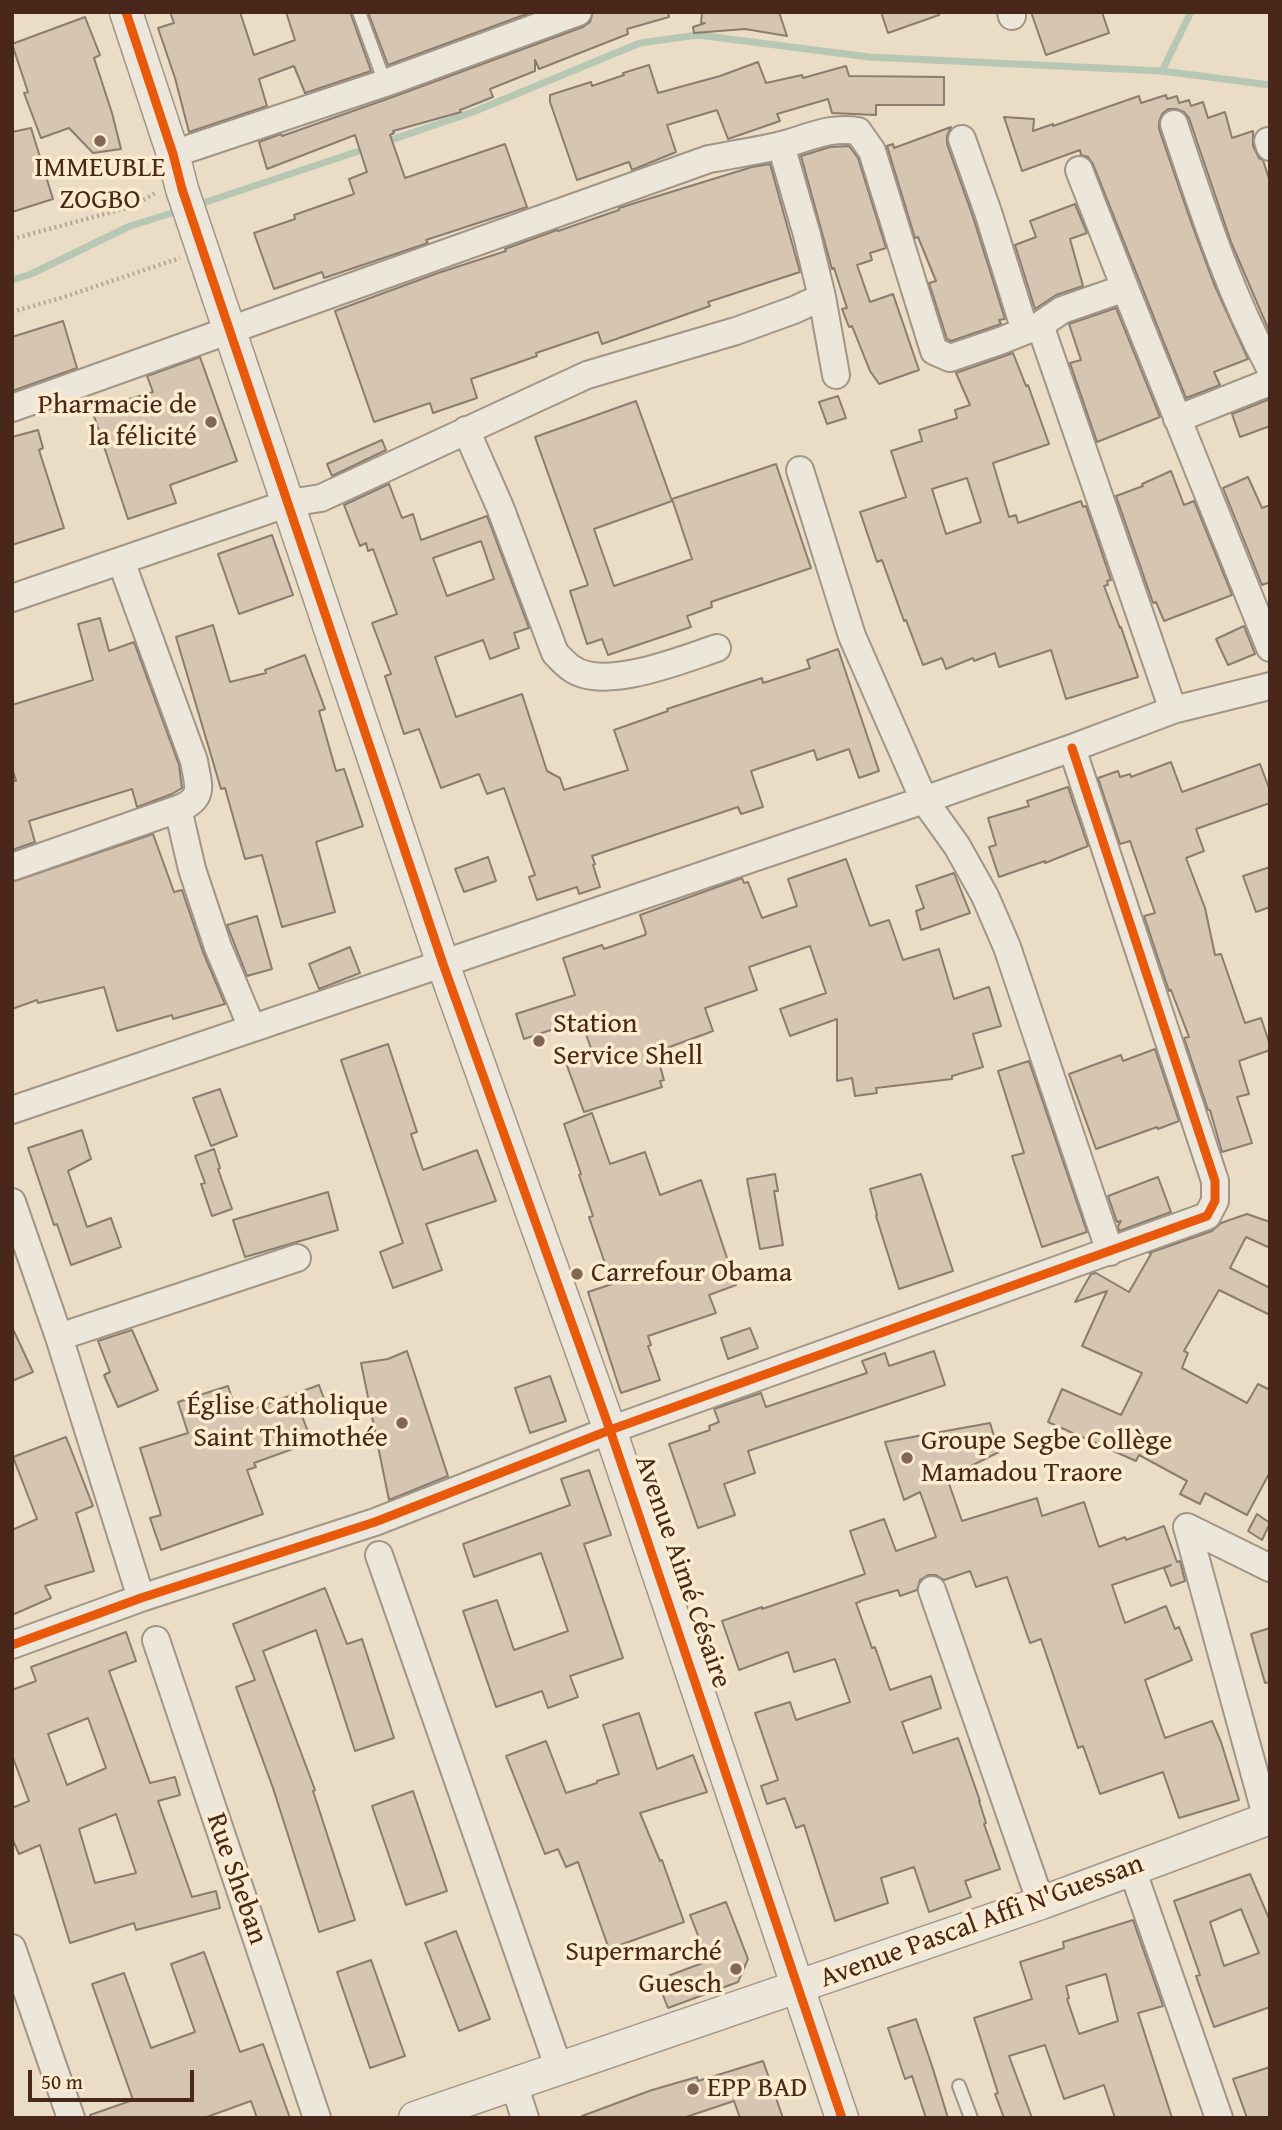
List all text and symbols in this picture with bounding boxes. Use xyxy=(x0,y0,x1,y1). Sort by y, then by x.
marker: IMMEUBLE ZOGBO xyxy=(92,133,108,149)
place label: IMMEUBLE ZOGBO xyxy=(35,152,165,218)
place label: Pharmacie de la félicité xyxy=(38,389,197,455)
marker: Pharmacie de la félicité xyxy=(203,414,219,430)
place label: Station Service Shell xyxy=(553,1008,703,1074)
marker: Station Service Shell xyxy=(531,1033,547,1049)
place label: Carrefour Obama xyxy=(591,1257,792,1291)
marker: Carrefour Obama xyxy=(569,1266,585,1282)
place label: Église Catholique Saint Thimothée xyxy=(187,1390,388,1456)
marker: Église Catholique Saint Thimothée xyxy=(394,1415,410,1431)
place label: Groupe Segbe Collège Mamadou Traore xyxy=(921,1425,1172,1491)
marker: Groupe Segbe Collège Mamadou Traore xyxy=(899,1450,915,1466)
street label: Avenue Aimé Césaire xyxy=(626,1451,738,1693)
street label: Rue Sheban xyxy=(198,1809,274,1949)
street label: Avenue Pascal Affi N'Guessan xyxy=(816,1848,1148,1996)
place label: Supermarché Guesch xyxy=(565,1936,722,2002)
marker: Supermarché Guesch xyxy=(728,1961,744,1977)
scale bar xyxy=(32,2056,198,2100)
text: 50 m xyxy=(41,2066,83,2097)
place label: EPP BAD xyxy=(707,2072,807,2106)
marker: EPP BAD xyxy=(685,2081,701,2097)

